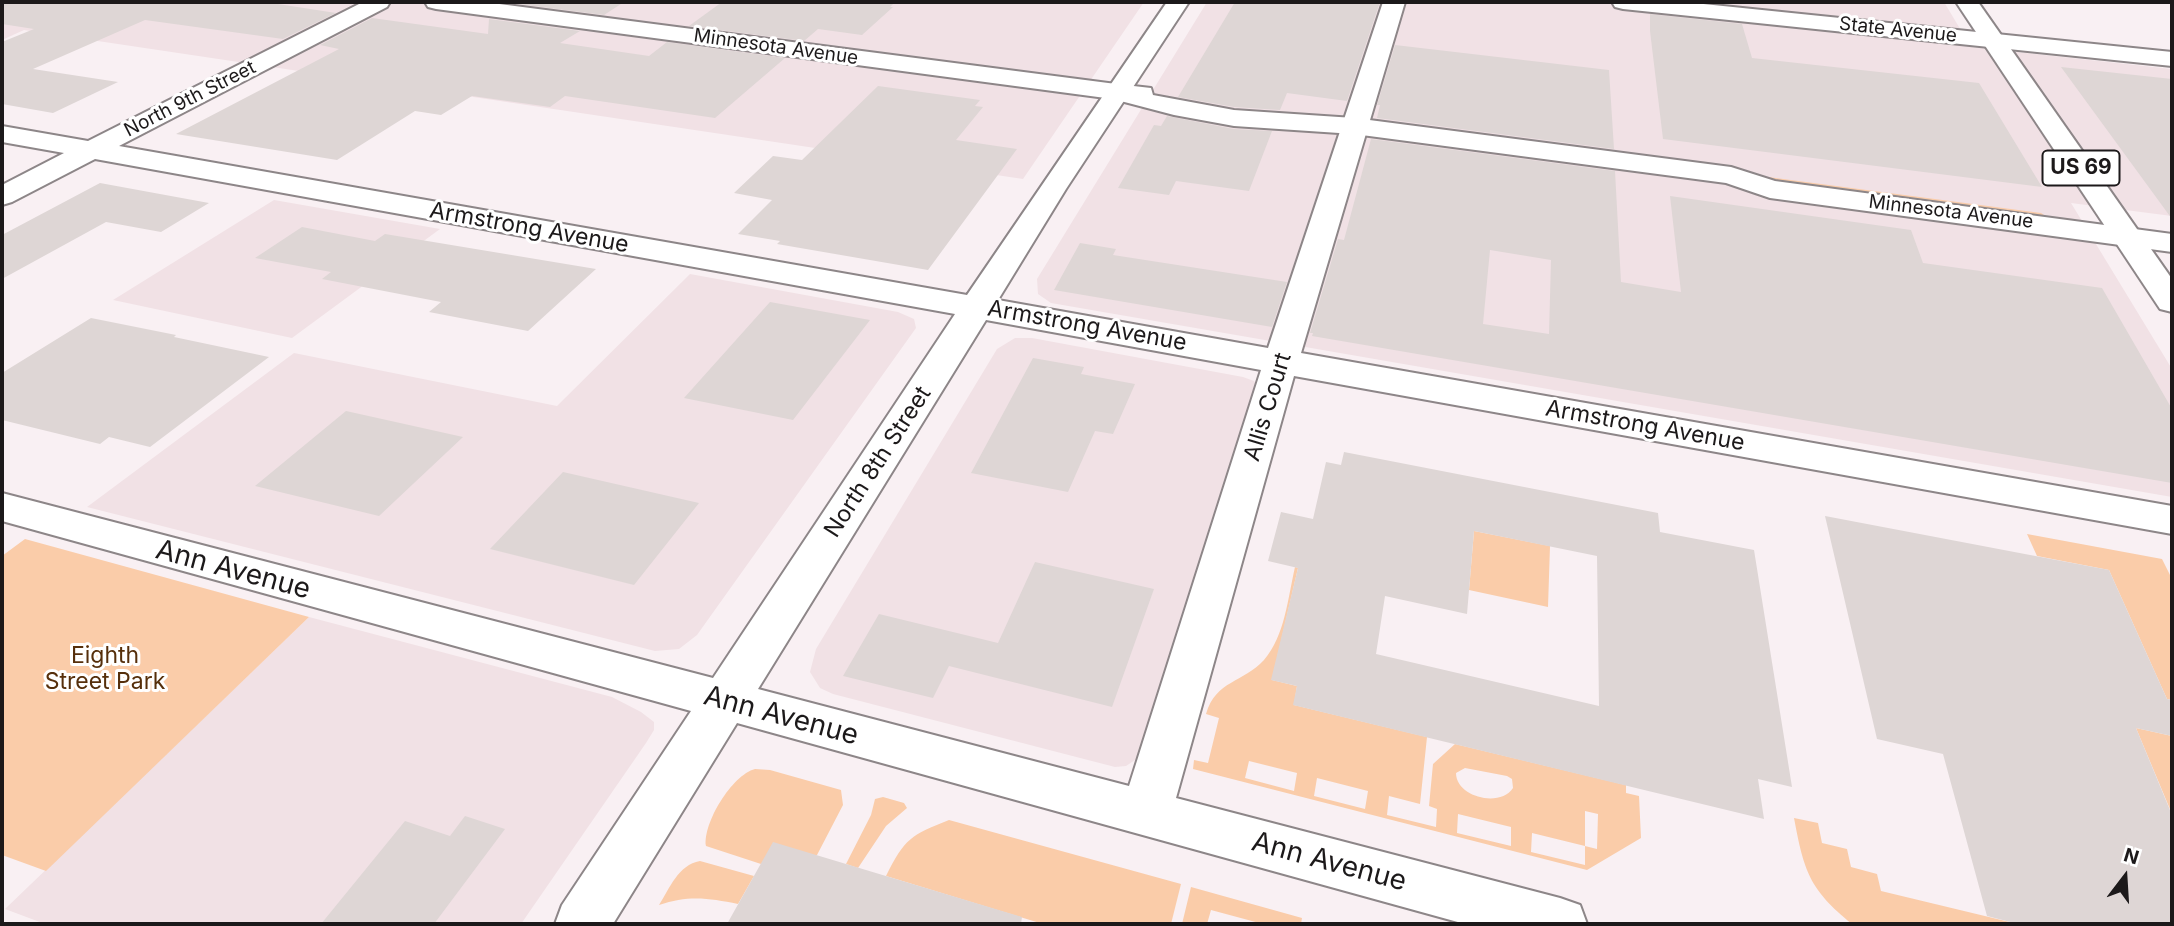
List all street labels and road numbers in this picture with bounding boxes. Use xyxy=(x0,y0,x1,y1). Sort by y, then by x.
street label: State Avenue xyxy=(1838,12,1958,48)
street label: Minnesota Avenue xyxy=(692,24,860,70)
street label: North 9th Street xyxy=(120,56,260,142)
road number: US 69 xyxy=(2042,150,2120,186)
street label: Minnesota Avenue xyxy=(1867,191,2035,233)
street label: Armstrong Avenue xyxy=(427,197,631,259)
street label: Armstrong Avenue xyxy=(985,295,1189,357)
street label: Allis Court xyxy=(1238,349,1298,465)
street label: North 8th Street xyxy=(819,381,937,543)
street label: Armstrong Avenue xyxy=(1543,395,1747,457)
street label: Ann Avenue xyxy=(152,533,314,607)
street label: Ann Avenue xyxy=(700,679,862,753)
street label: Ann Avenue xyxy=(1248,825,1410,899)

